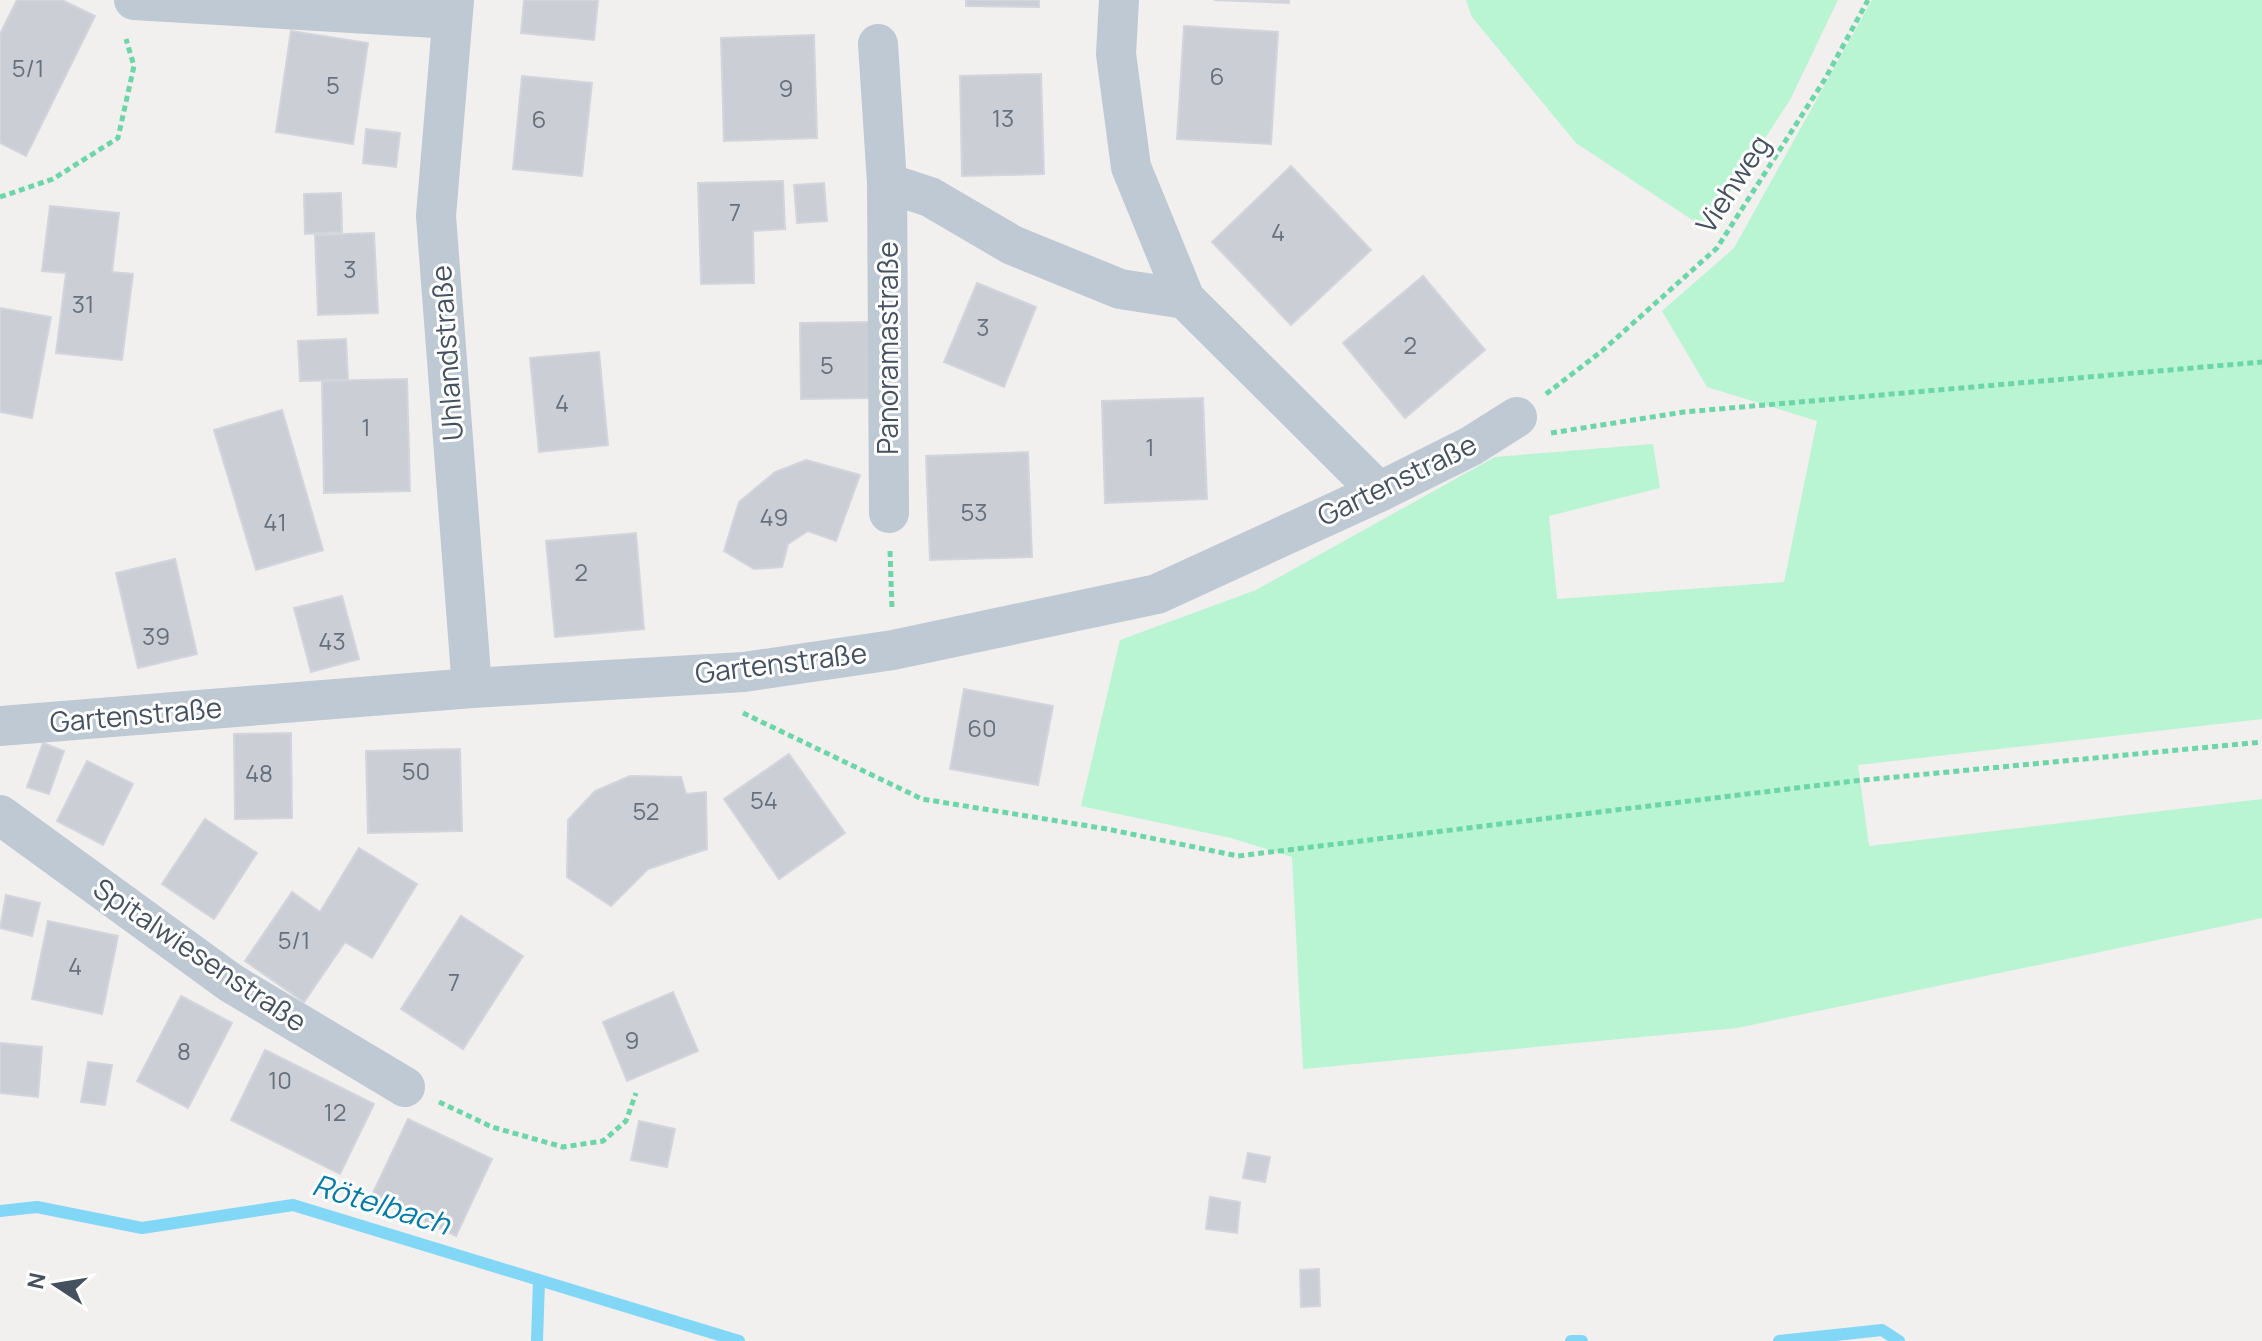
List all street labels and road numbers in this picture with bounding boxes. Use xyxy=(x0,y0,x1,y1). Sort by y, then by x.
street label: Viehweg xyxy=(1686,127,1778,240)
street label: Panoramastraße xyxy=(868,241,906,455)
street label: Uhlandstraße xyxy=(421,264,471,442)
street label: Gartenstraße xyxy=(1311,424,1483,534)
street label: Gartenstraße xyxy=(693,633,869,691)
street label: Gartenstraße xyxy=(48,688,224,740)
street label: Spitalwiesenstraße xyxy=(87,869,315,1040)

